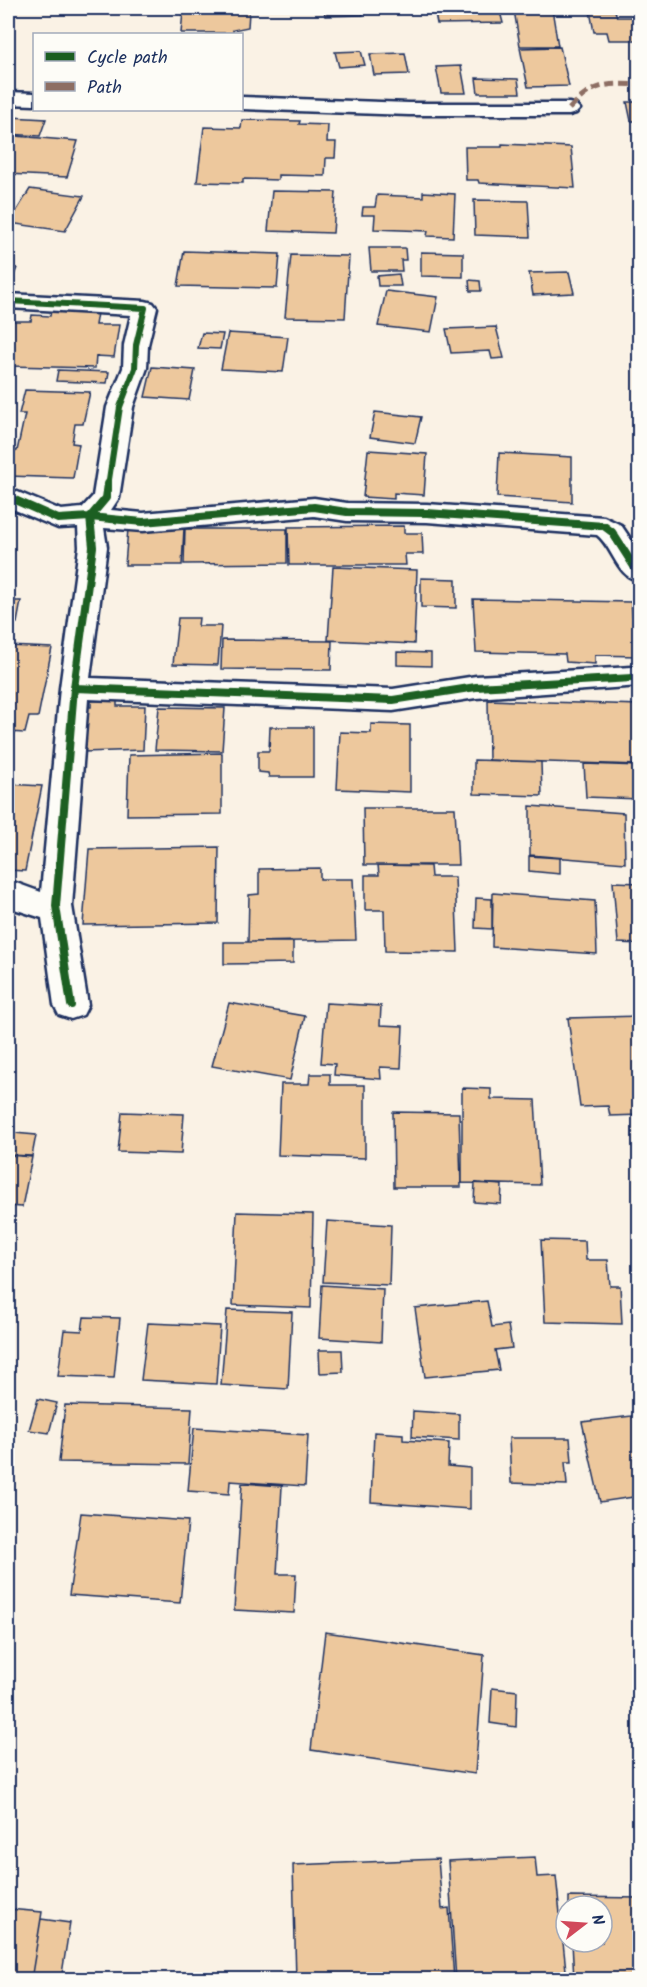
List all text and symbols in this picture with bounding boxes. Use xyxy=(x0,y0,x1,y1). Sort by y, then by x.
legend xyxy=(33,33,243,111)
text: Cycle path xyxy=(87,44,168,73)
text: Path xyxy=(87,74,122,103)
north arrow xyxy=(554,1894,614,1954)
text: N xyxy=(583,1912,610,1929)

